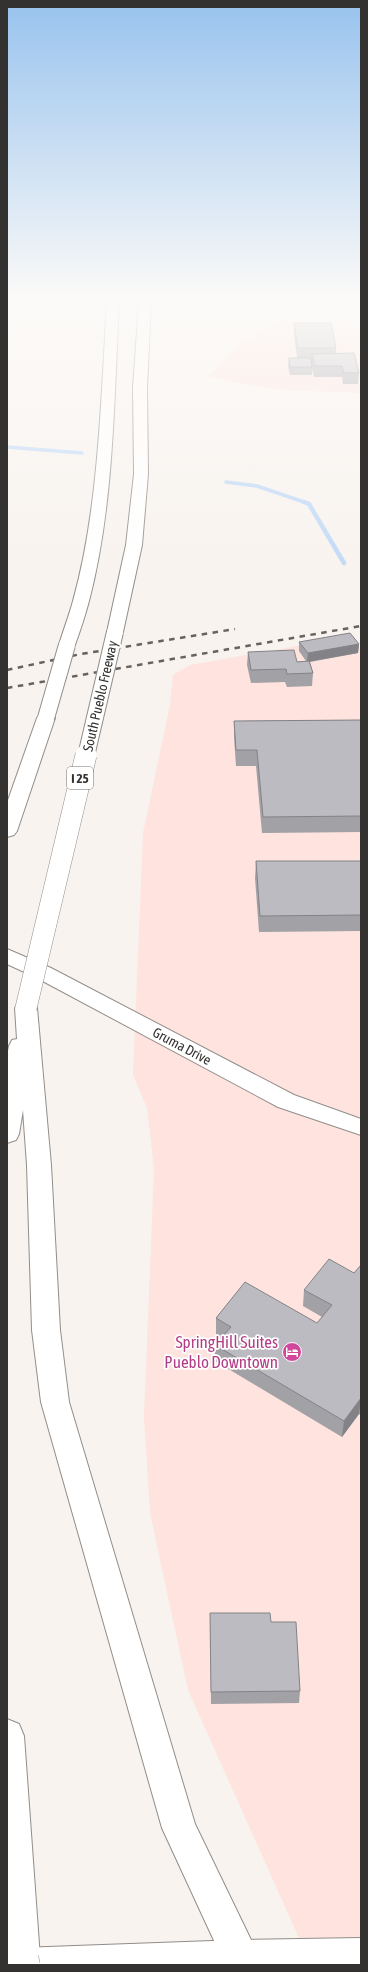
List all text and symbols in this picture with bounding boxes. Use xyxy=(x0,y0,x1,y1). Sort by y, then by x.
street label: South Pueblo Freeway xyxy=(79,639,121,753)
road number: I 25 xyxy=(67,767,93,789)
street label: Gruma Drive xyxy=(150,1024,214,1068)
place label: SpringHill Suites Pueblo Downtown xyxy=(164,1332,278,1372)
hotel icon: SpringHill Suites Pueblo Downtown xyxy=(281,1341,303,1363)

